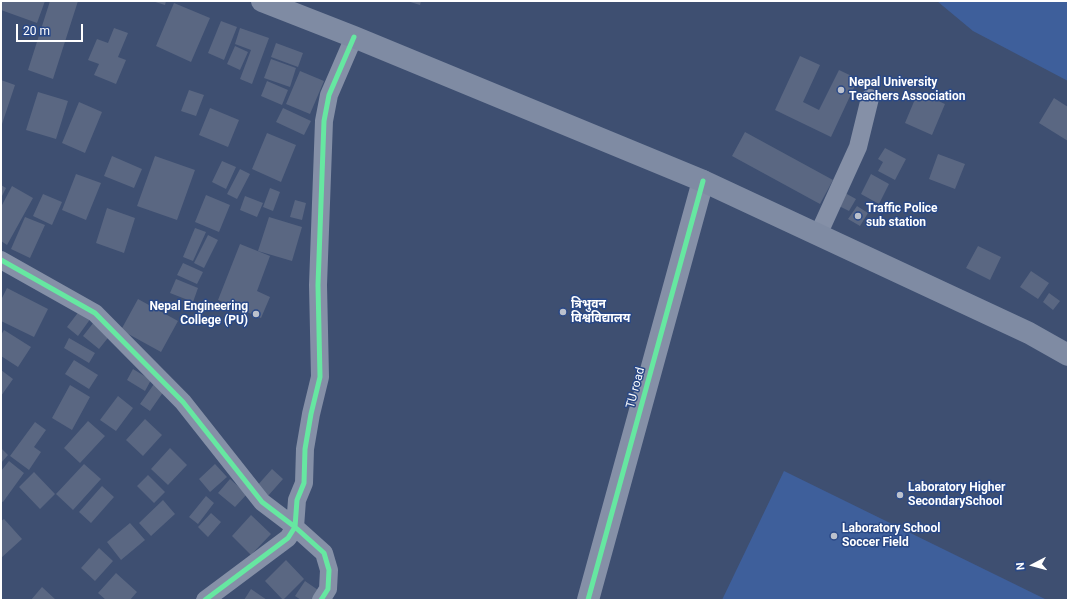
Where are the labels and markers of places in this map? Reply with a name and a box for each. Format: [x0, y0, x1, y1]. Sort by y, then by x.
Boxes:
place label: Nepal University Teachers Association [849, 76, 966, 104]
marker: Nepal University Teachers Association [836, 85, 846, 95]
place label: Traffic Police sub station [866, 202, 938, 230]
marker: Traffic Police sub station [853, 211, 863, 221]
place label: त्रिभुवन विश्वविद्यालय [571, 298, 630, 326]
place label: Nepal Engineering College (PU) [149, 300, 248, 328]
marker: त्रिभुवन विश्वविद्यालय [558, 307, 568, 317]
marker: Nepal Engineering College (PU) [251, 309, 261, 319]
place label: Laboratory Higher SecondarySchool [908, 481, 1005, 509]
marker: Laboratory Higher SecondarySchool [895, 490, 905, 500]
place label: Laboratory School Soccer Field [842, 522, 940, 550]
marker: Laboratory School Soccer Field [829, 531, 839, 541]

